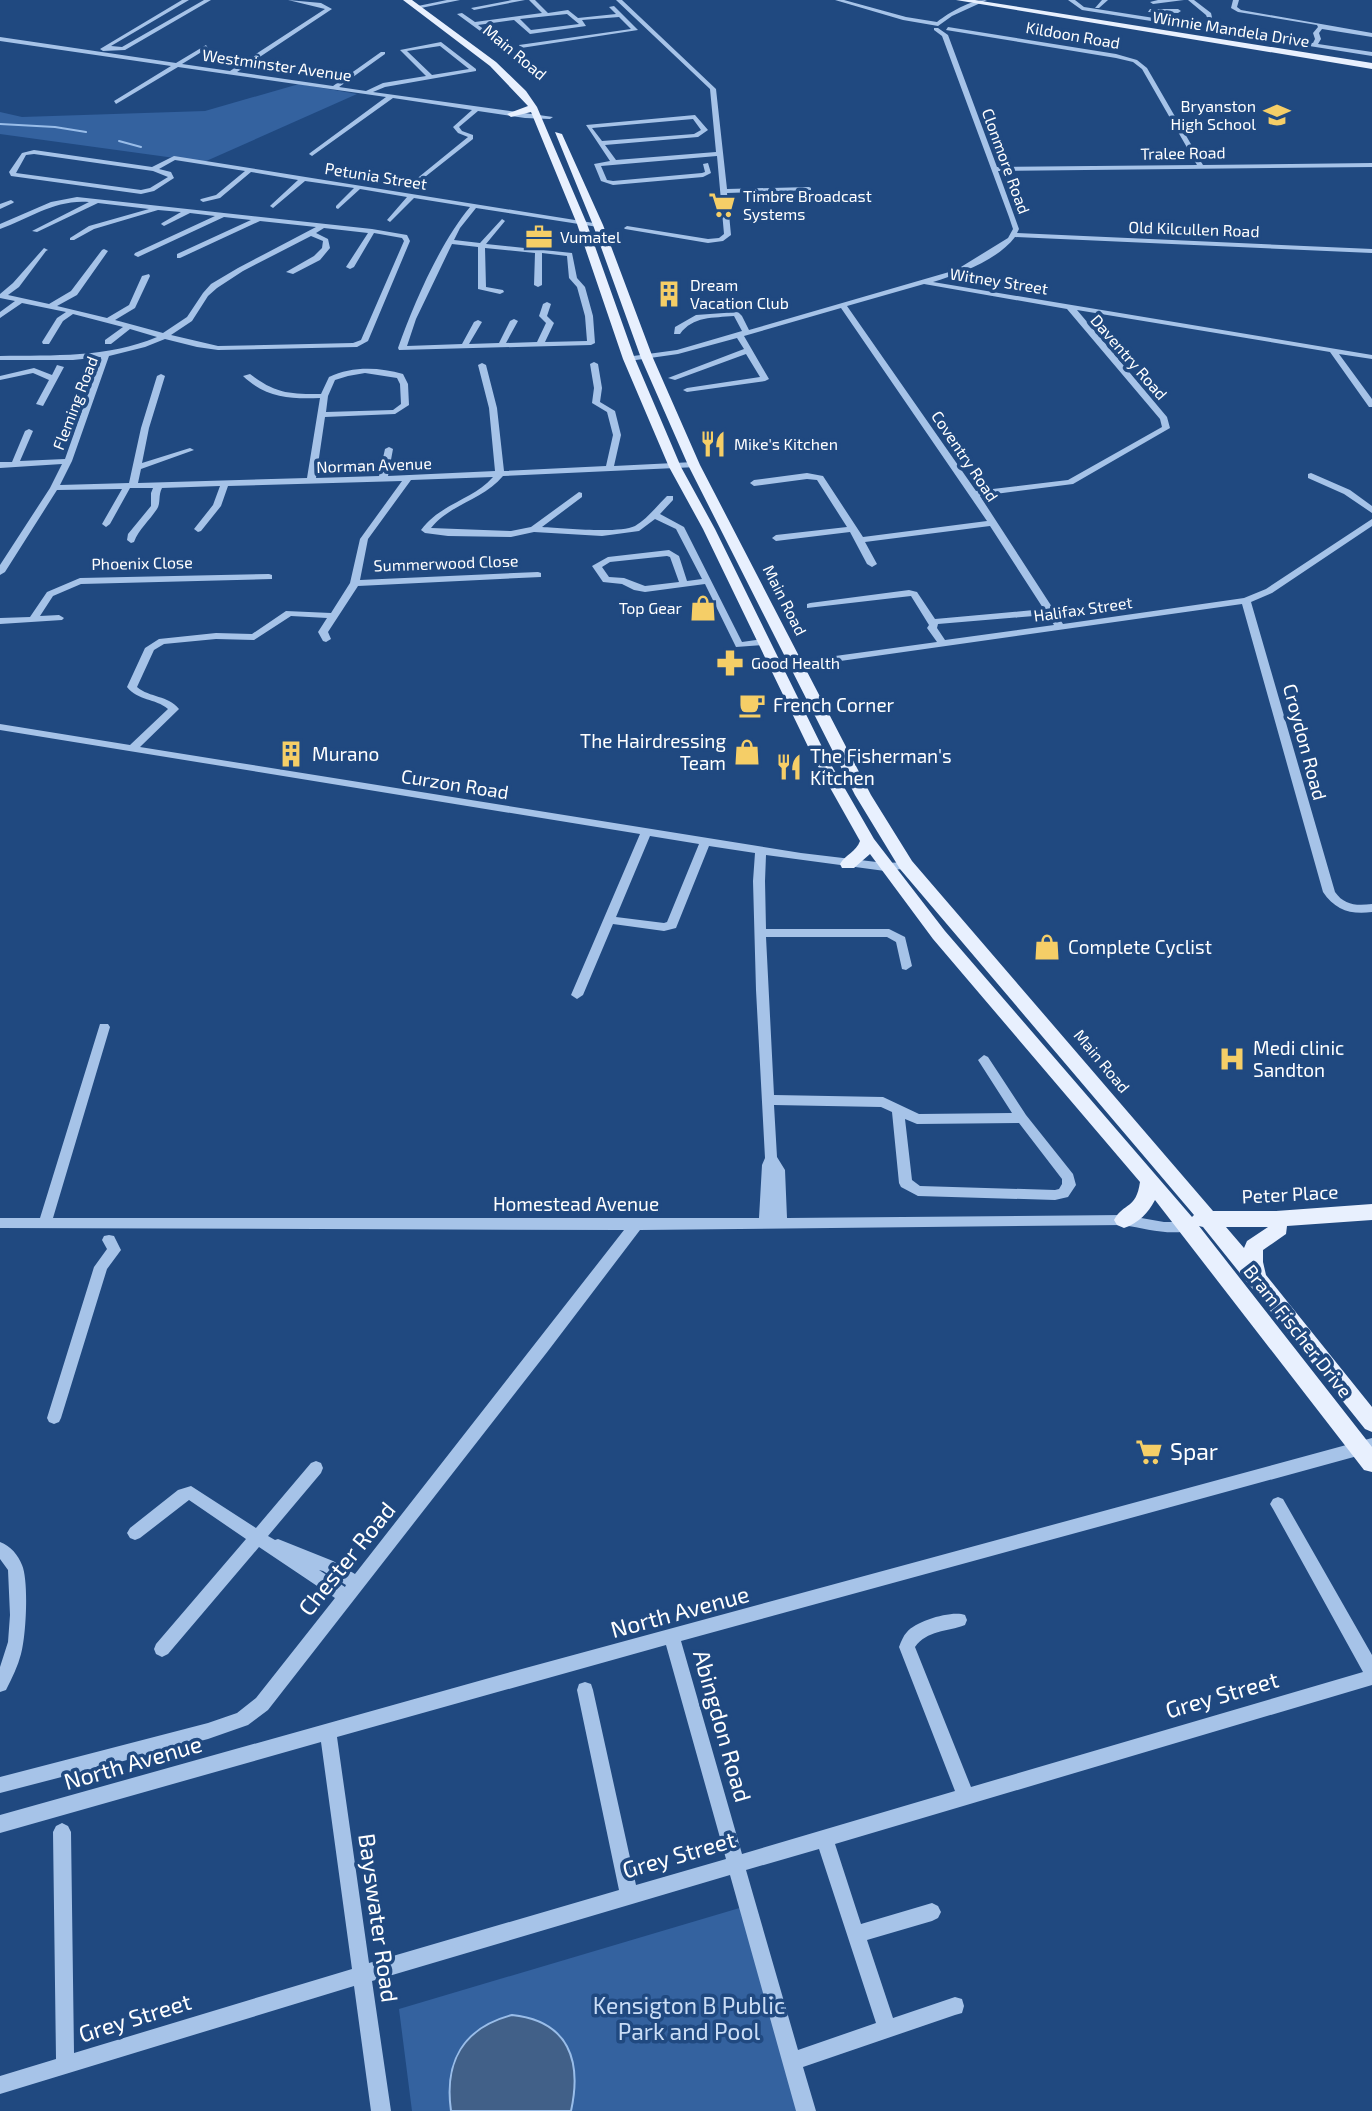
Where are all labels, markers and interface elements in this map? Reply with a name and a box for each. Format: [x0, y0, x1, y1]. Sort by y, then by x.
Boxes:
street label: Winnie Mandela Drive [1151, 7, 1311, 50]
street label: Kildoon Road [1025, 17, 1122, 52]
street label: Main Road [480, 20, 551, 83]
street label: Westminster Avenue [201, 45, 353, 84]
place label: Bryanston High School [1171, 96, 1256, 133]
school or university icon: Bryanston High School [1262, 100, 1292, 130]
street label: Clonmore Road [979, 106, 1034, 216]
street label: Tralee Road [1140, 142, 1226, 163]
street label: Petunia Street [324, 158, 429, 193]
place label: Timbre Broadcast Systems [743, 186, 872, 223]
supermarket icon: Timbre Broadcast Systems [707, 190, 737, 220]
street label: Old Kilcullen Road [1128, 217, 1260, 240]
office icon: Vumatel [524, 222, 554, 252]
place label: Vumatel [560, 227, 621, 246]
street label: Witney Street [949, 263, 1050, 298]
place label: Dream Vacation Club [690, 275, 789, 312]
building icon: Dream Vacation Club [654, 279, 684, 309]
street label: Daventry Road [1087, 310, 1172, 403]
street label: Fleming Road [48, 353, 101, 452]
street label: Coventry Road [928, 407, 1003, 505]
restaurant icon: Mike's Kitchen [698, 429, 728, 459]
place label: Mike's Kitchen [734, 434, 838, 453]
street label: Norman Avenue [316, 453, 432, 476]
street label: Summerwood Close [373, 550, 519, 575]
street label: Phoenix Close [91, 552, 193, 573]
street label: Main Road [760, 561, 811, 638]
street label: Halifax Street [1032, 592, 1134, 625]
shop icon: Top Gear [688, 593, 718, 623]
place label: Top Gear [619, 598, 683, 617]
pharmacy icon: Good Health [715, 648, 745, 678]
place label: Good Health [751, 653, 840, 672]
street label: Croydon Road [1279, 681, 1332, 803]
cafe icon: French Corner [737, 690, 767, 720]
place label: French Corner [773, 693, 895, 716]
place label: The Hairdressing Team [580, 729, 726, 774]
shop icon: The Hairdressing Team [732, 737, 762, 767]
building icon: Murano [276, 739, 306, 769]
place label: Murano [312, 742, 379, 765]
place label: The Fisherman's Kitchen [810, 744, 952, 789]
restaurant icon: The Fisherman's Kitchen [774, 752, 804, 782]
street label: Curzon Road [400, 764, 511, 803]
shop icon: Complete Cyclist [1032, 932, 1062, 962]
place label: Complete Cyclist [1068, 935, 1212, 958]
street label: Main Road [1071, 1025, 1134, 1096]
place label: Medi clinic Sandton [1253, 1036, 1344, 1081]
hospital icon: Medi clinic Sandton [1217, 1044, 1247, 1074]
street label: Peter Place [1241, 1179, 1339, 1208]
street label: Homestead Avenue [493, 1192, 659, 1215]
street label: Bram Fischer Drive [1239, 1260, 1357, 1402]
supermarket icon: Spar [1134, 1437, 1164, 1467]
place label: Spar [1170, 1437, 1218, 1465]
street label: Chester Road [292, 1496, 401, 1621]
street label: North Avenue [607, 1579, 752, 1643]
street label: Abingdon Road [688, 1646, 758, 1805]
street label: Grey Street [1162, 1664, 1282, 1724]
street label: North Avenue [60, 1729, 205, 1795]
street label: Grey Street [619, 1824, 739, 1884]
street label: Bayswater Road [353, 1832, 405, 2004]
street label: Grey Street [75, 1987, 195, 2047]
park label: Kensigton B Public Park and Pool [593, 1991, 785, 2045]

